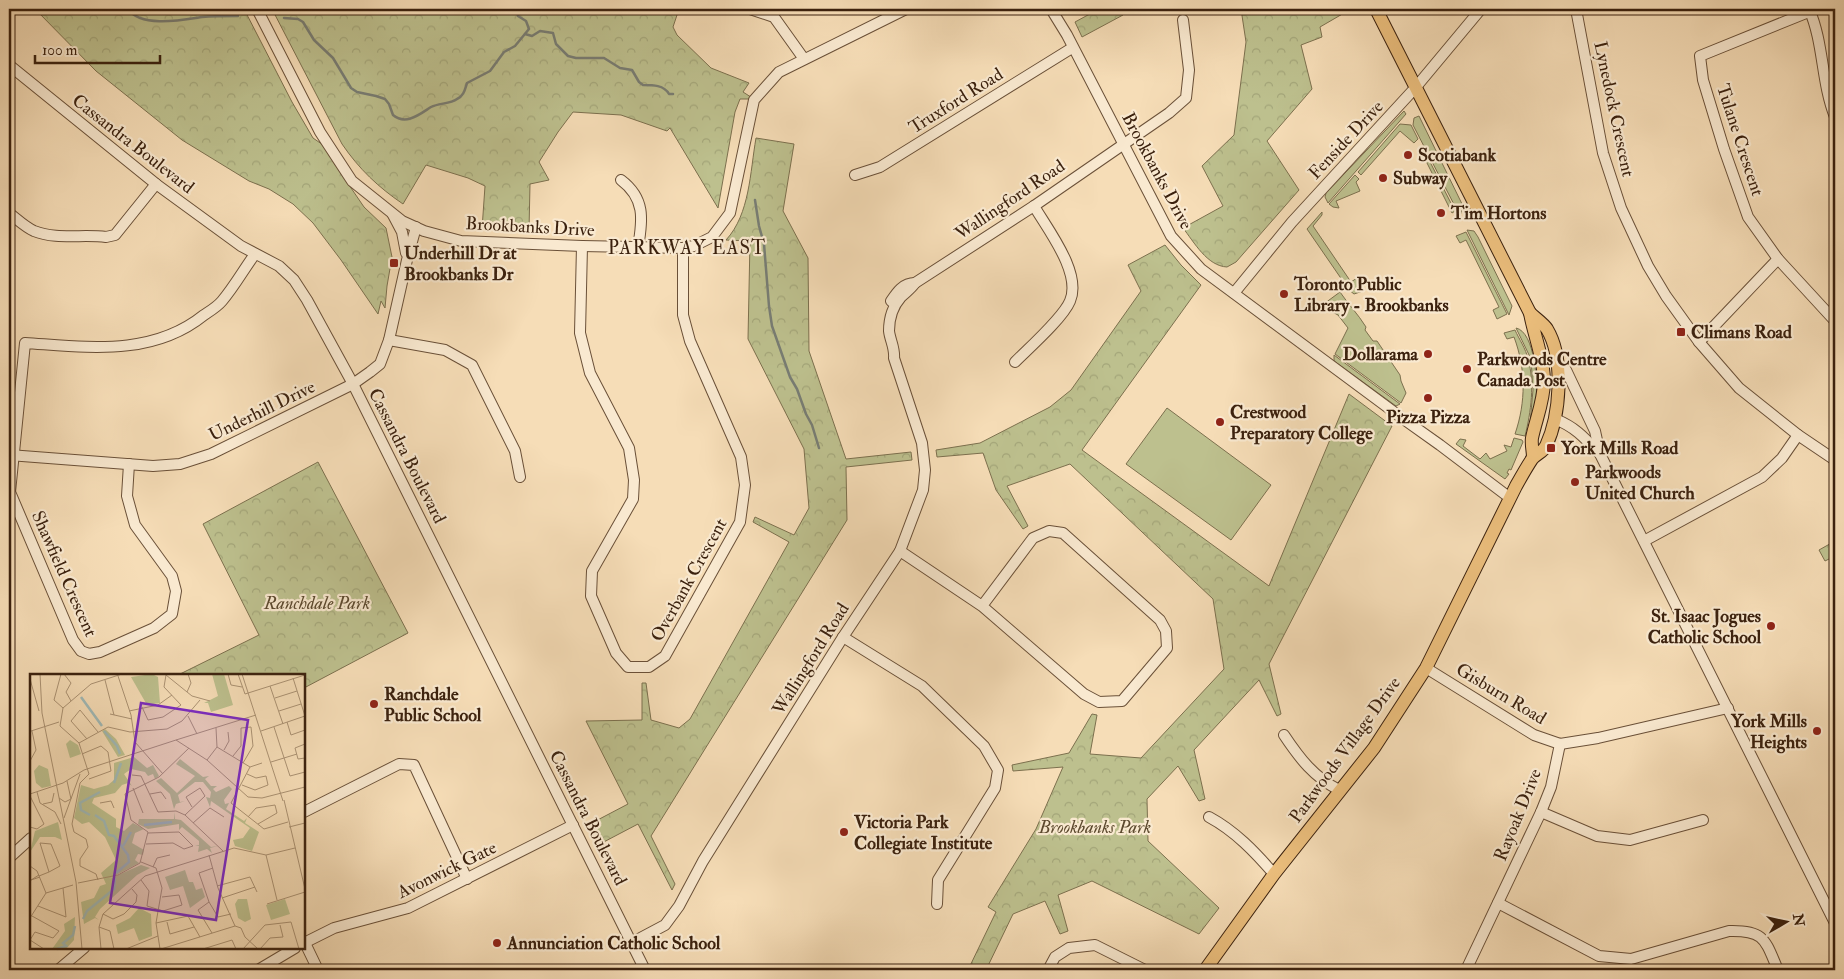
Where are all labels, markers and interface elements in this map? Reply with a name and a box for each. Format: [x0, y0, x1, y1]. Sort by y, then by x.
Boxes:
scale bar [35, 32, 160, 64]
street label: Lynedock Crescent [1588, 39, 1640, 179]
text: 100 m [42, 41, 78, 60]
street label: Truxford Road [905, 63, 1007, 139]
street label: Tulane Crescent [1711, 81, 1769, 199]
street label: Cassandra Boulevard [67, 89, 199, 199]
street label: Fenside Drive [1304, 95, 1389, 184]
street label: Brookbanks Drive [1117, 109, 1198, 234]
place label: Scotiabank [1418, 144, 1496, 167]
marker: Scotiabank [1402, 149, 1414, 161]
street label: Wallingford Road [950, 155, 1069, 246]
place label: Subway [1393, 167, 1448, 190]
marker: Subway [1377, 172, 1389, 184]
place label: Tim Hortons [1450, 202, 1546, 225]
marker: Tim Hortons [1435, 207, 1447, 219]
street label: Brookbanks Drive [465, 212, 596, 242]
district label: PARKWAY EAST [608, 236, 766, 260]
place label: Underhill Dr at Brookbanks Dr [404, 242, 517, 286]
marker: Underhill Dr at Brookbanks Dr [388, 257, 400, 269]
place label: Toronto Public Library - Brookbanks [1293, 273, 1449, 317]
marker: Toronto Public Library - Brookbanks [1278, 288, 1290, 300]
place label: Climans Road [1691, 321, 1792, 344]
marker: Climans Road [1675, 326, 1687, 338]
place label: Dollarama [1343, 343, 1419, 366]
marker: Dollarama [1422, 348, 1434, 360]
place label: Parkwoods Centre Canada Post [1477, 348, 1607, 392]
marker: Parkwoods Centre Canada Post [1461, 363, 1473, 375]
street label: Underhill Drive [205, 375, 319, 447]
street label: Cassandra Boulevard [363, 385, 451, 528]
marker: Pizza Pizza [1422, 392, 1434, 404]
place label: Crestwood Preparatory College [1230, 401, 1373, 445]
place label: Pizza Pizza [1386, 406, 1471, 429]
marker: Crestwood Preparatory College [1214, 416, 1226, 428]
place label: York Mills Road [1560, 437, 1678, 460]
marker: York Mills Road [1545, 442, 1557, 454]
place label: Parkwoods United Church [1585, 461, 1695, 505]
marker: Parkwoods United Church [1569, 476, 1581, 488]
street label: Shawfield Crescent [26, 507, 102, 641]
street label: Overbank Crescent [646, 514, 732, 646]
park label: Ranchdale Park [263, 592, 370, 615]
street label: Wallingford Road [767, 599, 855, 720]
place label: St. Isaac Jogues Catholic School [1648, 605, 1761, 649]
marker: St. Isaac Jogues Catholic School [1765, 620, 1777, 632]
street label: Gisburn Road [1452, 658, 1551, 730]
street label: Parkwoods Village Drive [1284, 672, 1406, 828]
inset map [30, 674, 305, 949]
place label: Ranchdale Public School [384, 683, 482, 727]
marker: Ranchdale Public School [368, 698, 380, 710]
place label: York Mills Heights [1730, 710, 1807, 754]
marker: York Mills Heights [1811, 725, 1823, 737]
street label: Cassandra Boulevard [544, 747, 632, 890]
street label: Rayoak Drive [1489, 765, 1547, 865]
place label: Victoria Park Collegiate Institute [853, 811, 993, 855]
park label: Brookbanks Park [1038, 816, 1151, 839]
marker: Victoria Park Collegiate Institute [838, 826, 850, 838]
street label: Avonwick Gate [393, 836, 501, 904]
north arrow [1762, 896, 1812, 946]
text: N [1789, 912, 1808, 928]
place label: Annunciation Catholic School [506, 932, 721, 955]
marker: Annunciation Catholic School [491, 937, 503, 949]

